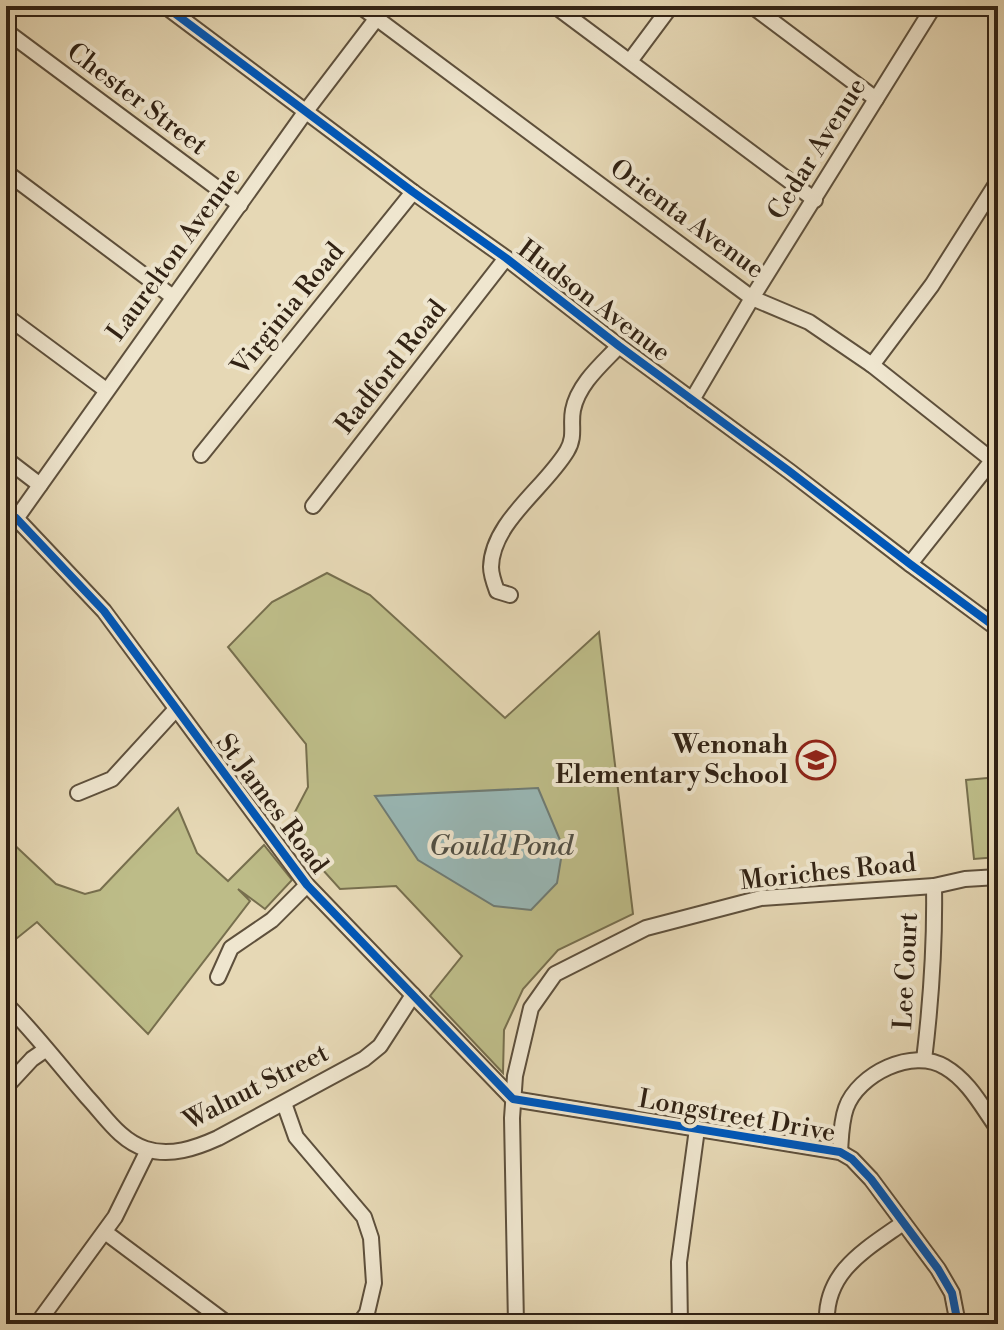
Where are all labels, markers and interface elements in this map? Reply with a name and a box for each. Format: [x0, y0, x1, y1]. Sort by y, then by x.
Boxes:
street label: Chester Street [61, 36, 213, 162]
street label: Cedar Avenue [761, 72, 873, 226]
street label: Orienta Avenue [604, 152, 770, 286]
street label: Laurelton Avenue [100, 161, 248, 347]
street label: Hudson Avenue [511, 233, 677, 369]
street label: Virginia Road [224, 236, 351, 383]
street label: Radford Road [329, 293, 453, 440]
street label: St James Road [209, 728, 335, 880]
place label: Wenonah Elementary School [555, 729, 788, 791]
school or university icon: Wenonah Elementary School [795, 739, 837, 781]
water label: Gould Pond [429, 829, 574, 864]
street label: Moriches Road [739, 847, 918, 897]
street label: Lee Court [887, 912, 925, 1030]
street label: Walnut Street [177, 1037, 334, 1138]
street label: Longstreet Drive [636, 1083, 838, 1149]

